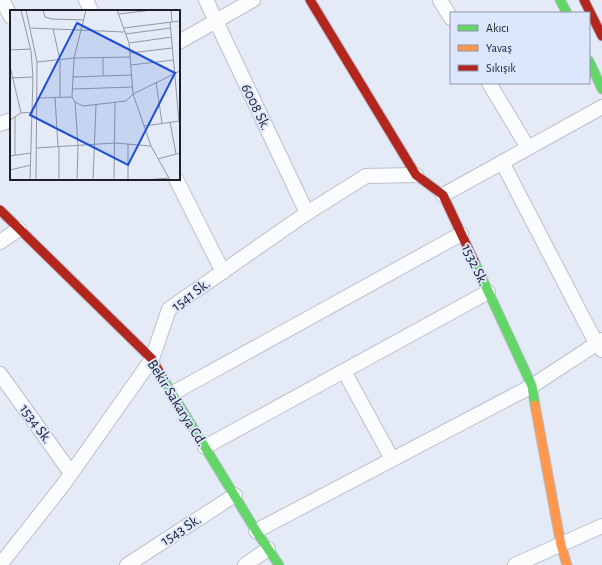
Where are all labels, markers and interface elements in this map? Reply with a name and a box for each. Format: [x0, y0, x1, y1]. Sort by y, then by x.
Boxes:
inset map [10, 10, 180, 180]
legend [450, 12, 590, 84]
text: Akıcı [486, 22, 509, 34]
text: Yavaş [486, 42, 512, 54]
text: Sıkışık [486, 62, 516, 74]
street label: 6008 Sk. [238, 81, 274, 133]
street label: 1532 Sk. [459, 242, 491, 288]
street label: 1541 Sk. [169, 276, 213, 314]
street label: Bekir Sakarya Cd. [144, 357, 210, 449]
street label: 1534 Sk. [17, 402, 55, 446]
street label: 1543 Sk. [158, 512, 204, 548]

